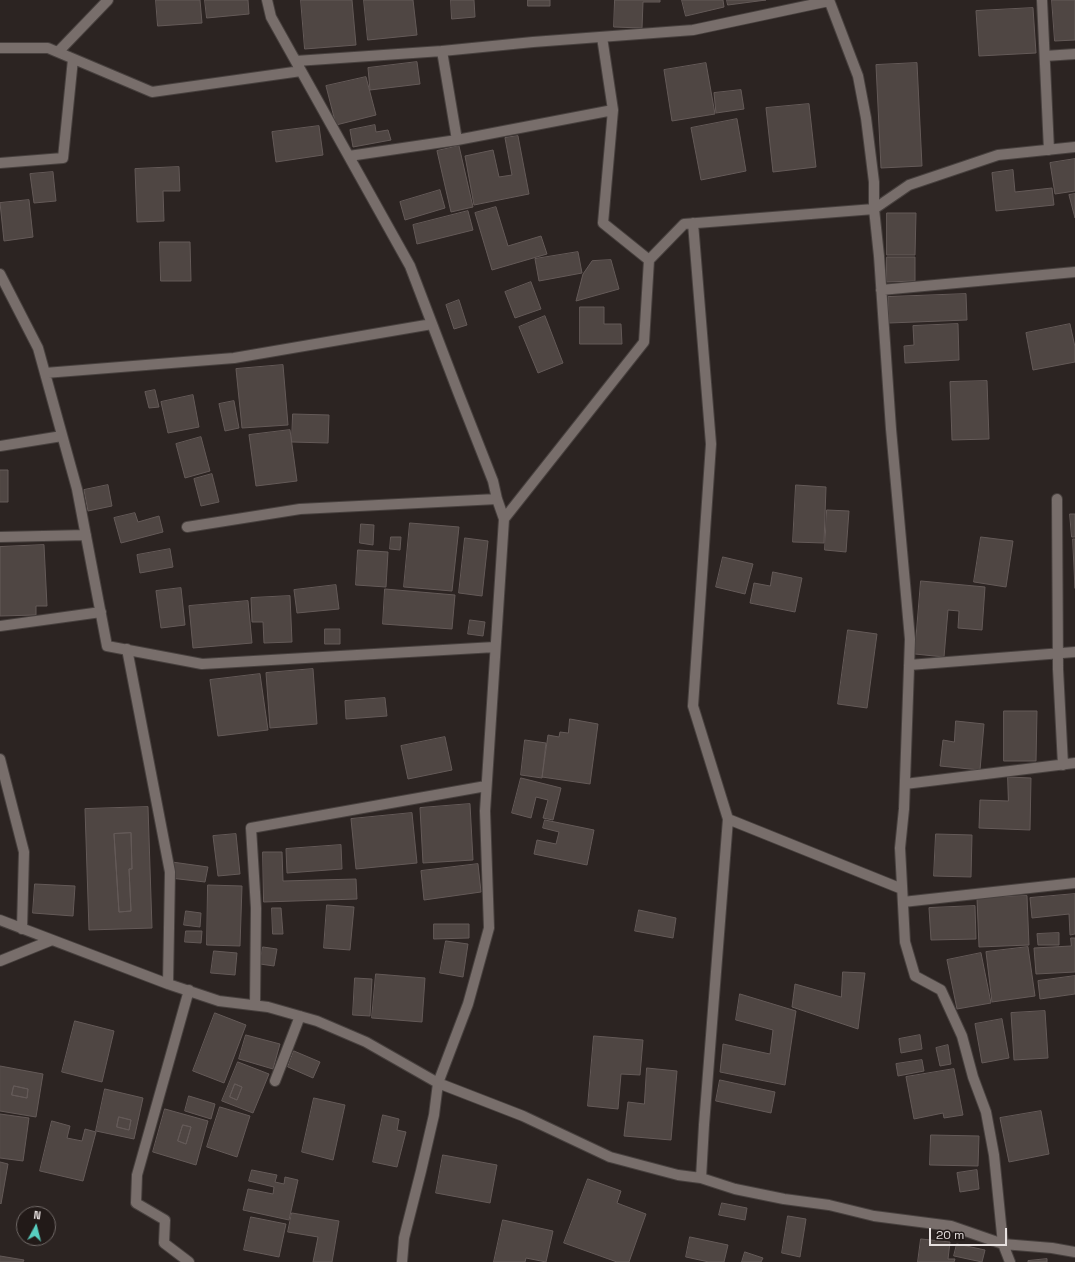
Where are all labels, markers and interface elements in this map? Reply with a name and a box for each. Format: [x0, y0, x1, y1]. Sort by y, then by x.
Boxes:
north arrow [16, 1206, 56, 1246]
text: N [33, 1208, 42, 1222]
scale bar [931, 1220, 1009, 1246]
text: 20 m [936, 1227, 964, 1243]

